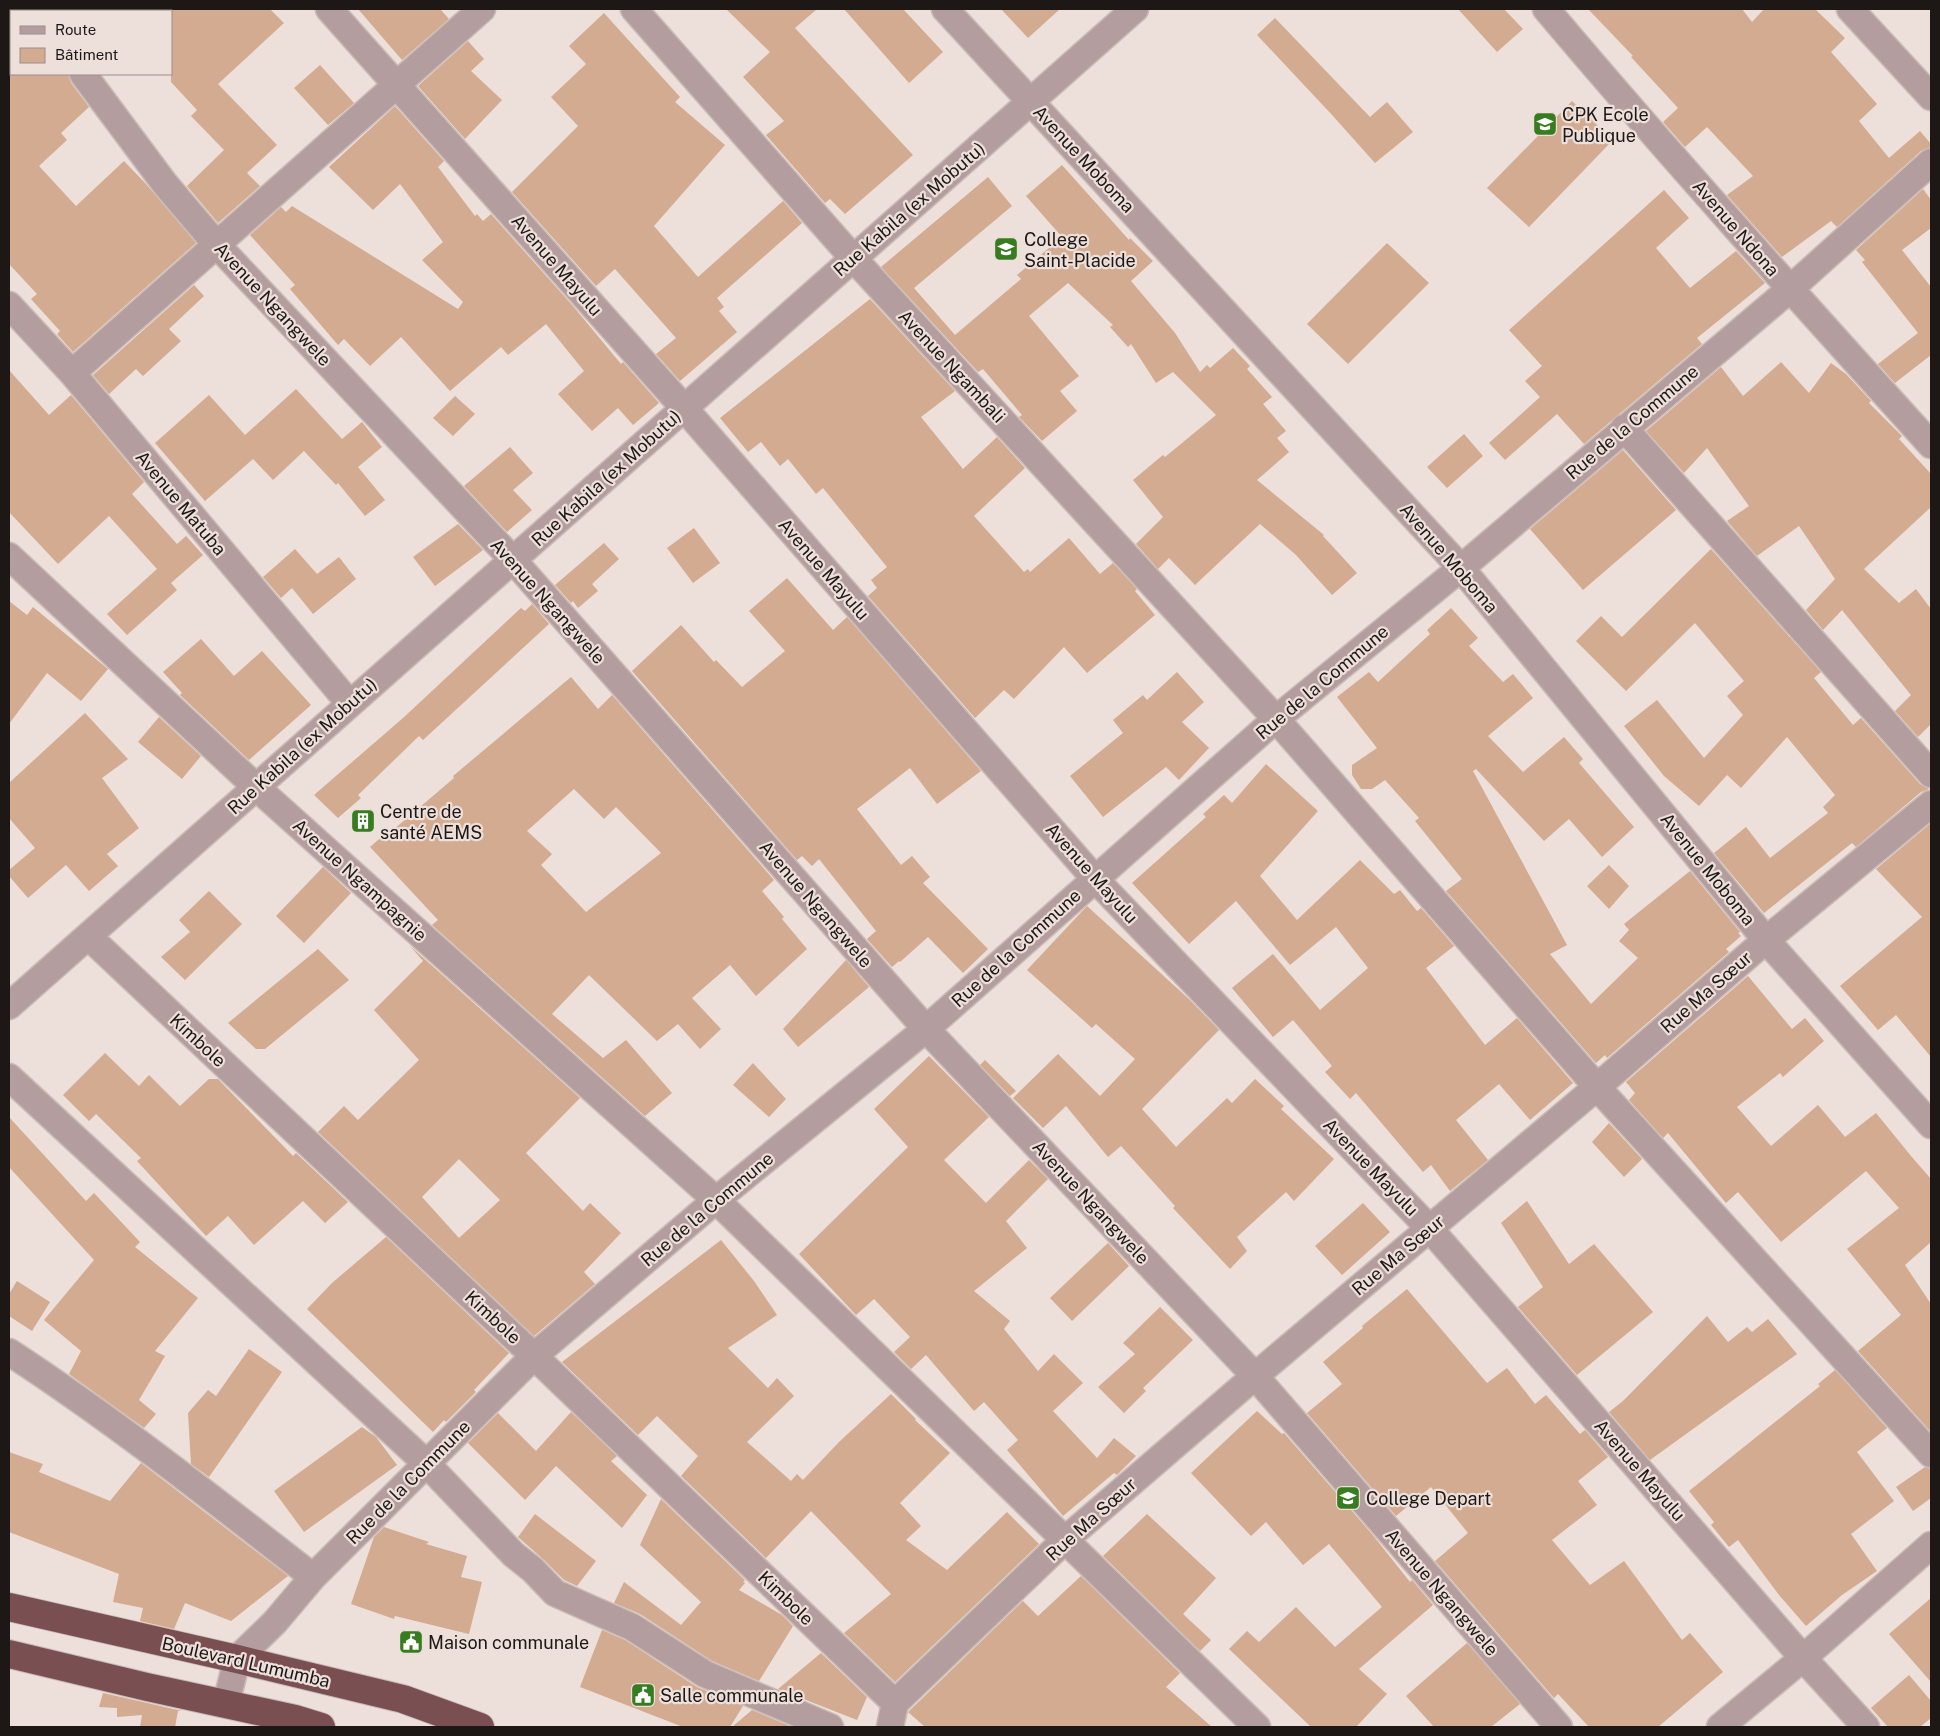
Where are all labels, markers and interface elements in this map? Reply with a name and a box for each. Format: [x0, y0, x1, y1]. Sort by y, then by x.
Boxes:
legend [10, 10, 172, 75]
text: Route [55, 21, 96, 38]
text: Bâtiment [55, 46, 118, 63]
street label: Avenue Moboma [1029, 101, 1139, 217]
place label: CPK Ecole Publique [1562, 104, 1649, 146]
school or university icon: CPK Ecole Publique [1532, 111, 1558, 137]
street label: Rue Kabila (ex Mobutu) [829, 138, 989, 280]
street label: Avenue Ndona [1688, 176, 1784, 280]
street label: Avenue Mayulu [507, 210, 607, 320]
place label: College Saint-Placide [1024, 229, 1136, 271]
school or university icon: College Saint-Placide [993, 236, 1019, 262]
street label: Avenue Ngangwele [210, 238, 336, 370]
street label: Avenue Ngambali [894, 305, 1010, 427]
street label: Rue de la Commune [1562, 360, 1702, 484]
street label: Rue Kabila (ex Mobutu) [527, 405, 685, 551]
street label: Avenue Matuba [131, 447, 231, 559]
street label: Avenue Moboma [1396, 499, 1502, 617]
street label: Avenue Mayulu [774, 514, 874, 624]
street label: Avenue Ngangwele [486, 534, 610, 668]
street label: Rue de la Commune [1252, 620, 1392, 744]
street label: Rue Kabila (ex Mobutu) [223, 673, 381, 819]
place label: Centre de santé AEMS [380, 801, 482, 843]
building icon: Centre de santé AEMS [350, 808, 376, 834]
street label: Avenue Moboma [1656, 809, 1760, 929]
street label: Avenue Ngampagnie [289, 814, 431, 946]
street label: Avenue Mayulu [1042, 819, 1142, 927]
street label: Avenue Ngangwele [755, 836, 877, 972]
street label: Rue de la Commune [947, 885, 1085, 1011]
street label: Rue Ma Sœur [1656, 947, 1756, 1037]
street label: Kimbole [166, 1009, 230, 1071]
street label: Avenue Mayulu [1319, 1114, 1423, 1220]
street label: Avenue Ngangwele [1028, 1136, 1154, 1268]
street label: Rue de la Commune [637, 1147, 777, 1271]
street label: Rue Ma Sœur [1348, 1210, 1448, 1300]
street label: Kimbole [461, 1286, 525, 1348]
street label: Avenue Mayulu [1590, 1415, 1690, 1525]
street label: Rue de la Commune [342, 1416, 474, 1548]
street label: Rue Ma Sœur [1042, 1473, 1140, 1565]
school or university icon: College Depart [1335, 1485, 1361, 1511]
place label: College Depart [1366, 1488, 1491, 1509]
street label: Avenue Ngangwele [1381, 1524, 1503, 1660]
street label: Kimbole [754, 1567, 818, 1629]
public building icon: Maison communale [398, 1629, 424, 1655]
street label: Boulevard Lumumba [160, 1632, 332, 1692]
place label: Maison communale [428, 1632, 589, 1653]
public building icon: Salle communale [630, 1682, 656, 1708]
place label: Salle communale [660, 1685, 803, 1706]

